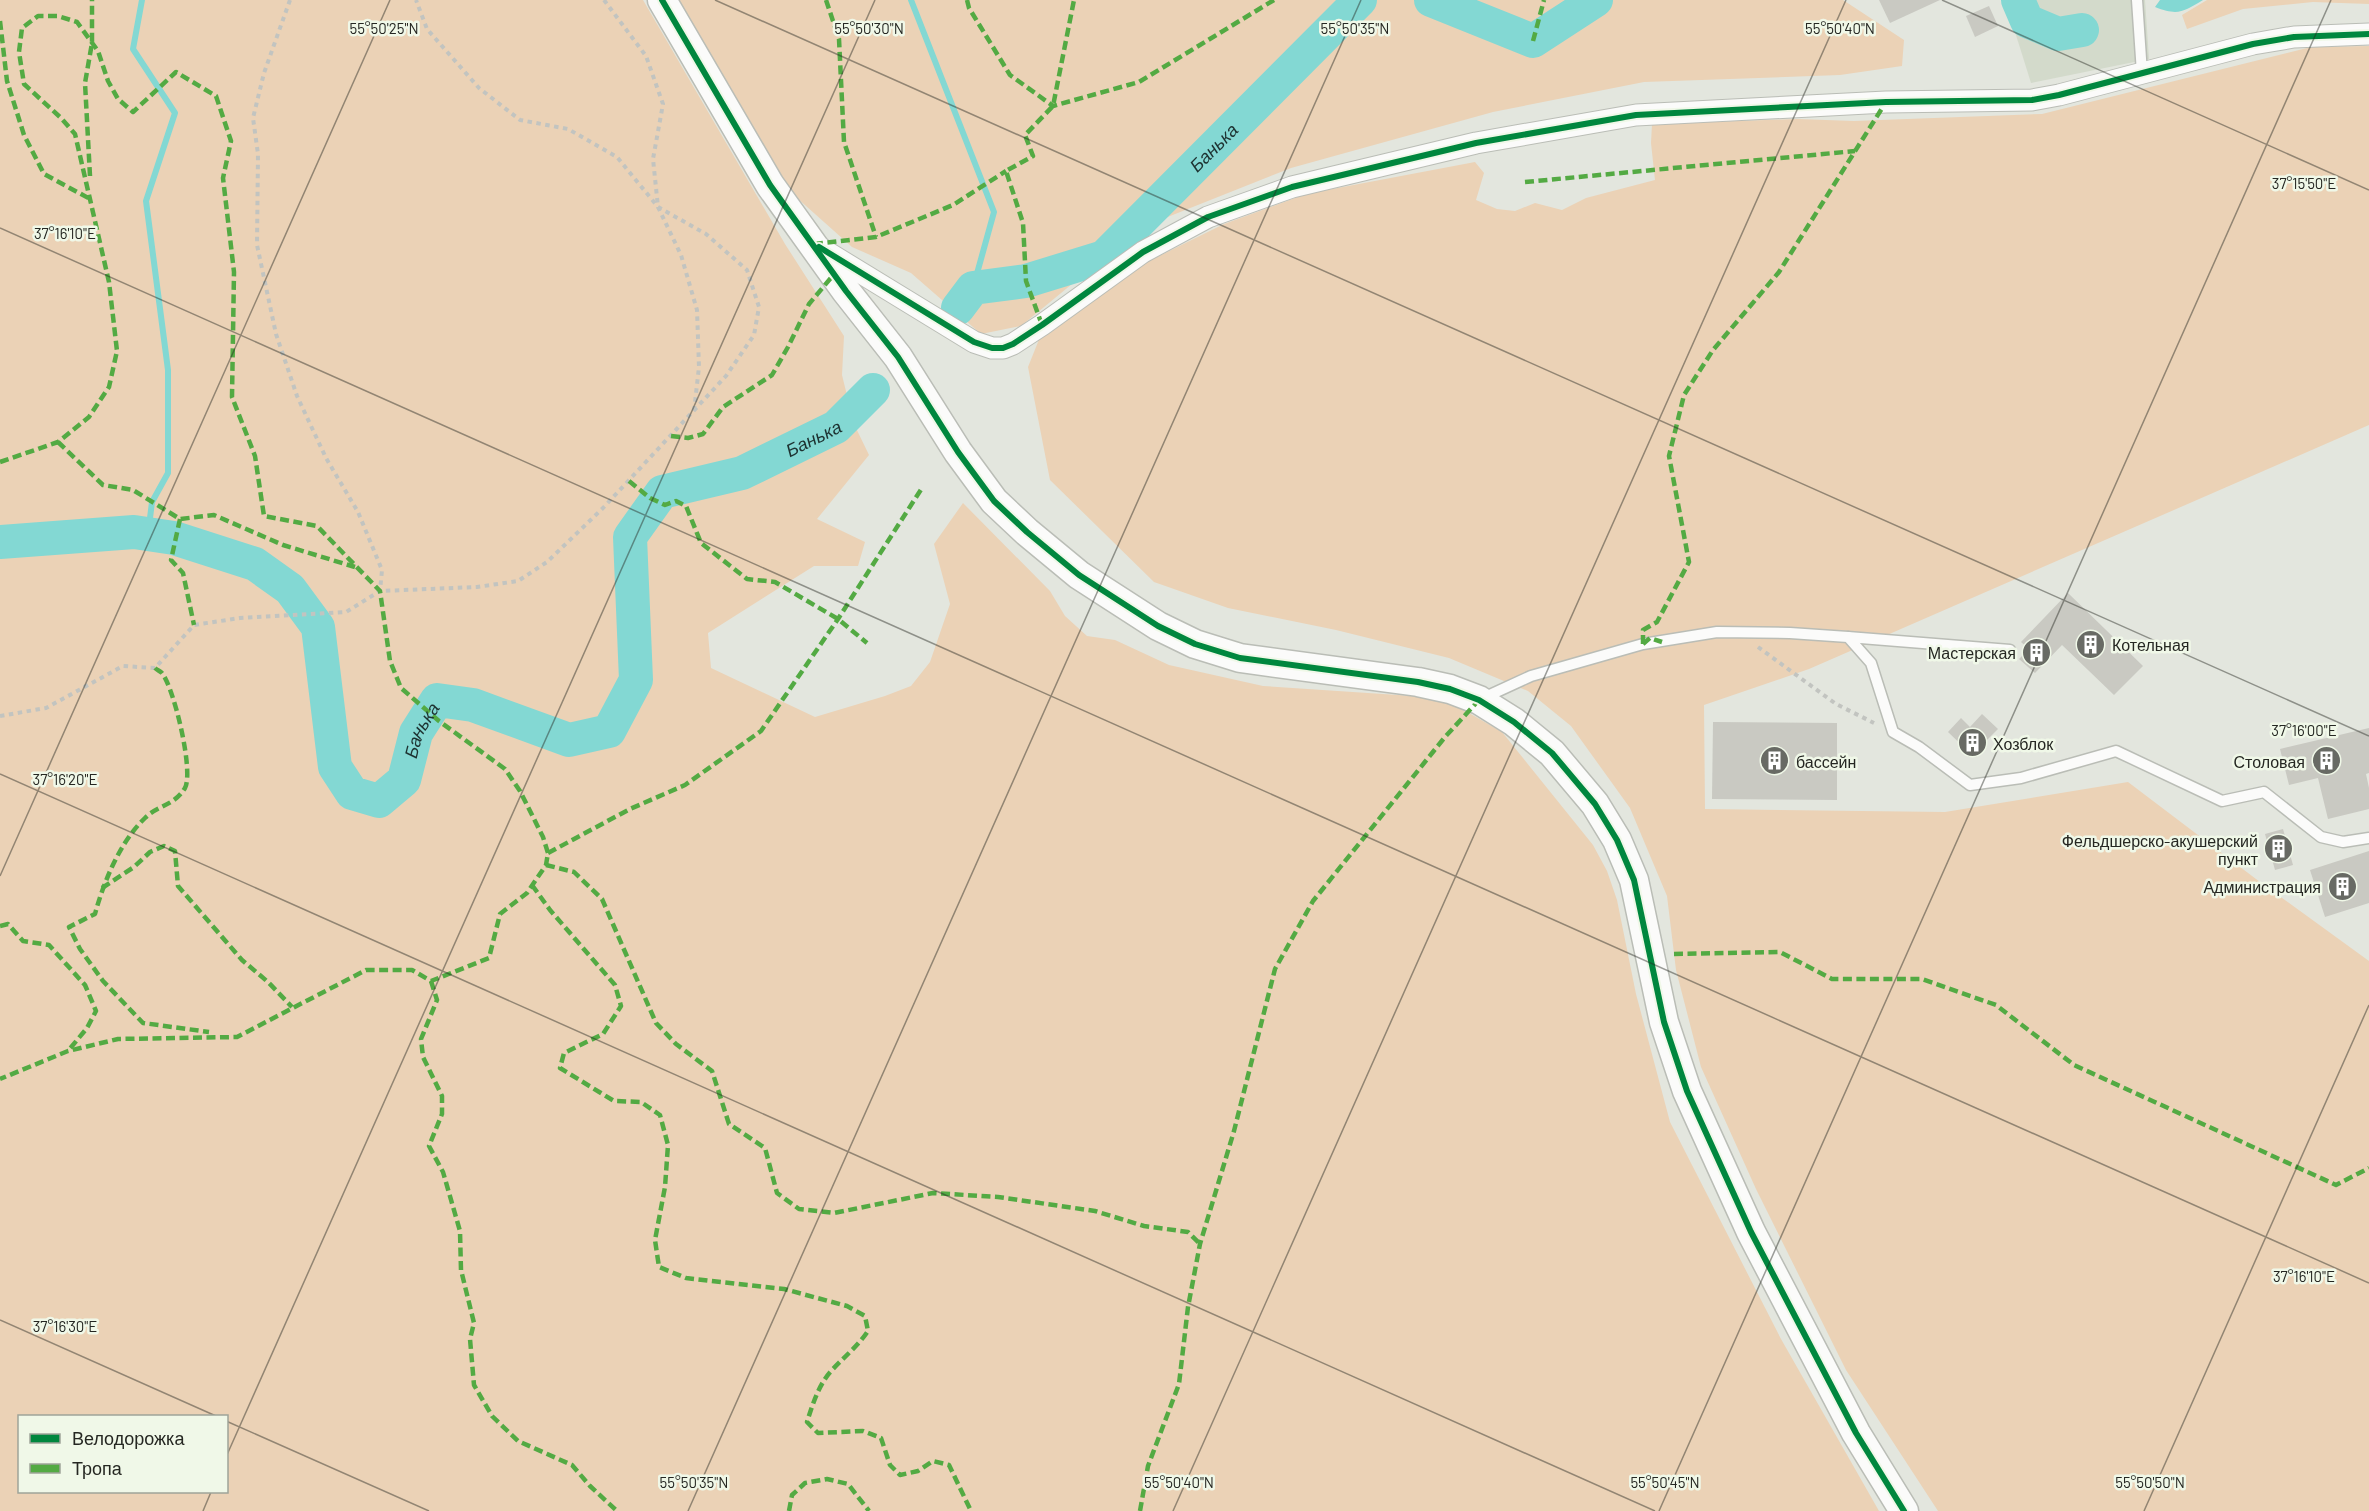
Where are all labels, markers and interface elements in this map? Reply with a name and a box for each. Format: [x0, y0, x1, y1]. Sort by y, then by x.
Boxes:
text: 55°50'25"N [349, 19, 419, 37]
text: 55°50'30"N [834, 19, 904, 37]
text: 55°50'35"N [1321, 19, 1389, 37]
text: 55°50'40"N [1805, 19, 1875, 37]
water label: Банька [1185, 118, 1242, 176]
text: 37°15'50"E [2272, 174, 2336, 192]
text: 37°16'10"E [34, 224, 96, 242]
water label: Банька [782, 415, 845, 461]
building icon: Котельная [2075, 628, 2107, 660]
place label: Котельная [2112, 635, 2189, 654]
building icon: Мастерская [2021, 636, 2053, 668]
place label: Мастерская [1928, 643, 2016, 662]
water label: Банька [399, 698, 444, 760]
text: 37°16'00"E [2271, 721, 2337, 739]
building icon: Хозблок [1956, 727, 1988, 759]
place label: Хозблок [1993, 734, 2054, 753]
building icon: бассейн [1759, 745, 1791, 777]
building icon: Столовая [2310, 745, 2342, 777]
place label: бассейн [1796, 752, 1856, 771]
place label: Столовая [2233, 752, 2305, 771]
text: 37°16'20"E [32, 770, 98, 788]
place label: Фельдшерско-акушерский пункт [2062, 831, 2259, 868]
building icon: Фельдшерско-акушерский пункт [2263, 833, 2295, 865]
building icon: Администрация [2326, 870, 2358, 902]
place label: Администрация [2203, 877, 2321, 896]
text: 37°16'10"E [2273, 1267, 2335, 1285]
text: 37°16'30"E [33, 1317, 97, 1335]
legend [18, 1415, 228, 1493]
text: Велодорожка [72, 1427, 185, 1449]
text: Тропа [72, 1457, 123, 1479]
text: 55°50'35"N [660, 1473, 728, 1491]
text: 55°50'40"N [1144, 1473, 1214, 1491]
text: 55°50'45"N [1630, 1473, 1700, 1491]
text: 55°50'50"N [2115, 1473, 2185, 1491]

